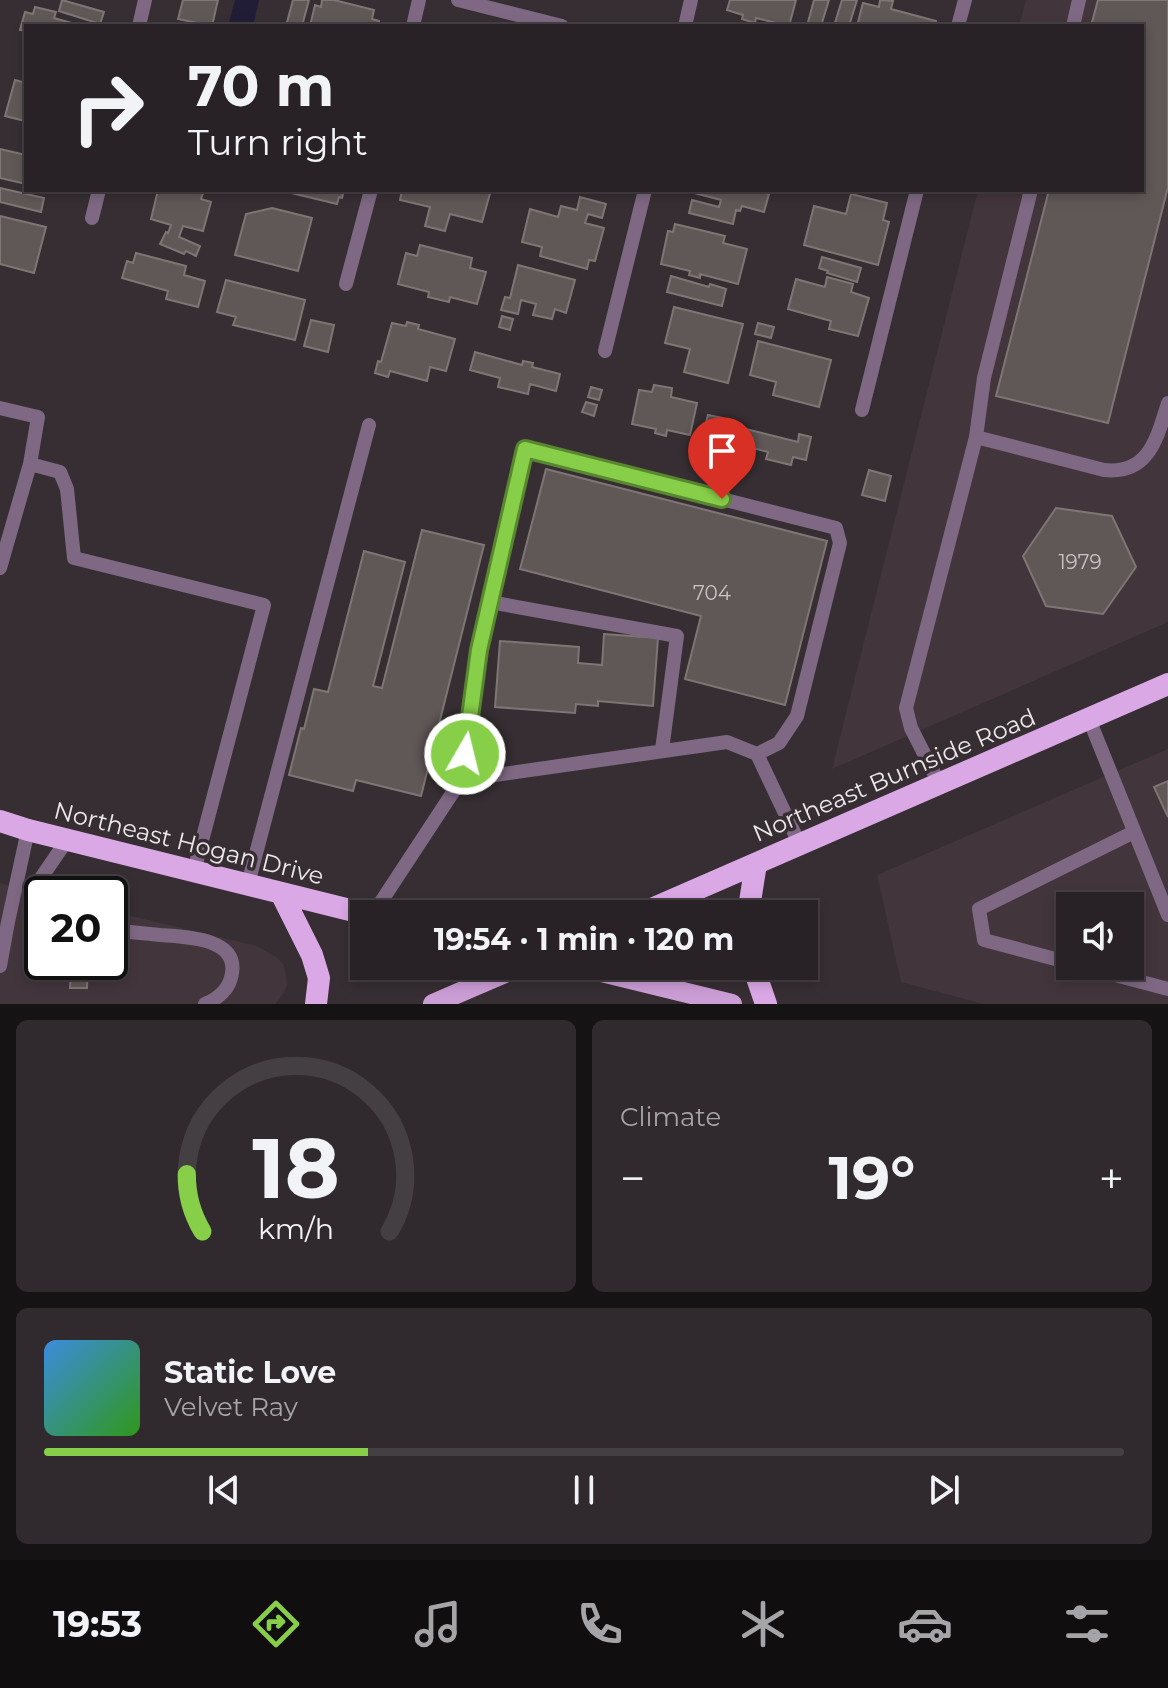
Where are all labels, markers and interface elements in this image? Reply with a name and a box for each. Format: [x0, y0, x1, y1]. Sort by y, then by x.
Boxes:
text: 70 m [188, 52, 334, 120]
icon: right [56, 56, 160, 160]
text: Turn right [188, 120, 368, 164]
pin [688, 417, 756, 499]
icon: arrive [700, 429, 744, 473]
house number: 1979 [1058, 550, 1102, 574]
house number: 704 [693, 581, 731, 605]
street label: Northeast Burnside Road [748, 702, 1040, 848]
position arrow [423, 712, 507, 796]
street label: Northeast Hogan Drive [51, 795, 327, 891]
speed limit sign: 20 [24, 876, 128, 980]
map controls [1056, 892, 1144, 980]
button: sound [1056, 892, 1144, 980]
text: 19:54 · 1 min · 120 m [434, 921, 734, 958]
text: Climate [620, 1101, 721, 1133]
text: 18 [252, 1117, 340, 1219]
text: 19° [829, 1141, 915, 1214]
text: − [620, 1151, 645, 1205]
text: + [1099, 1151, 1124, 1205]
text: km/h [258, 1211, 334, 1246]
text: Static Love [164, 1354, 336, 1391]
text: Velvet Ray [164, 1391, 298, 1423]
icon: previous [202, 1468, 246, 1512]
icon: pause [562, 1468, 606, 1512]
icon: next [922, 1468, 966, 1512]
icon: directions [248, 1596, 304, 1652]
icon: music [410, 1596, 466, 1652]
icon: phone [572, 1596, 628, 1652]
icon: climate [735, 1596, 791, 1652]
icon: car [897, 1596, 953, 1652]
icon: filters [1059, 1596, 1115, 1652]
text: 19:53 [53, 1602, 142, 1646]

